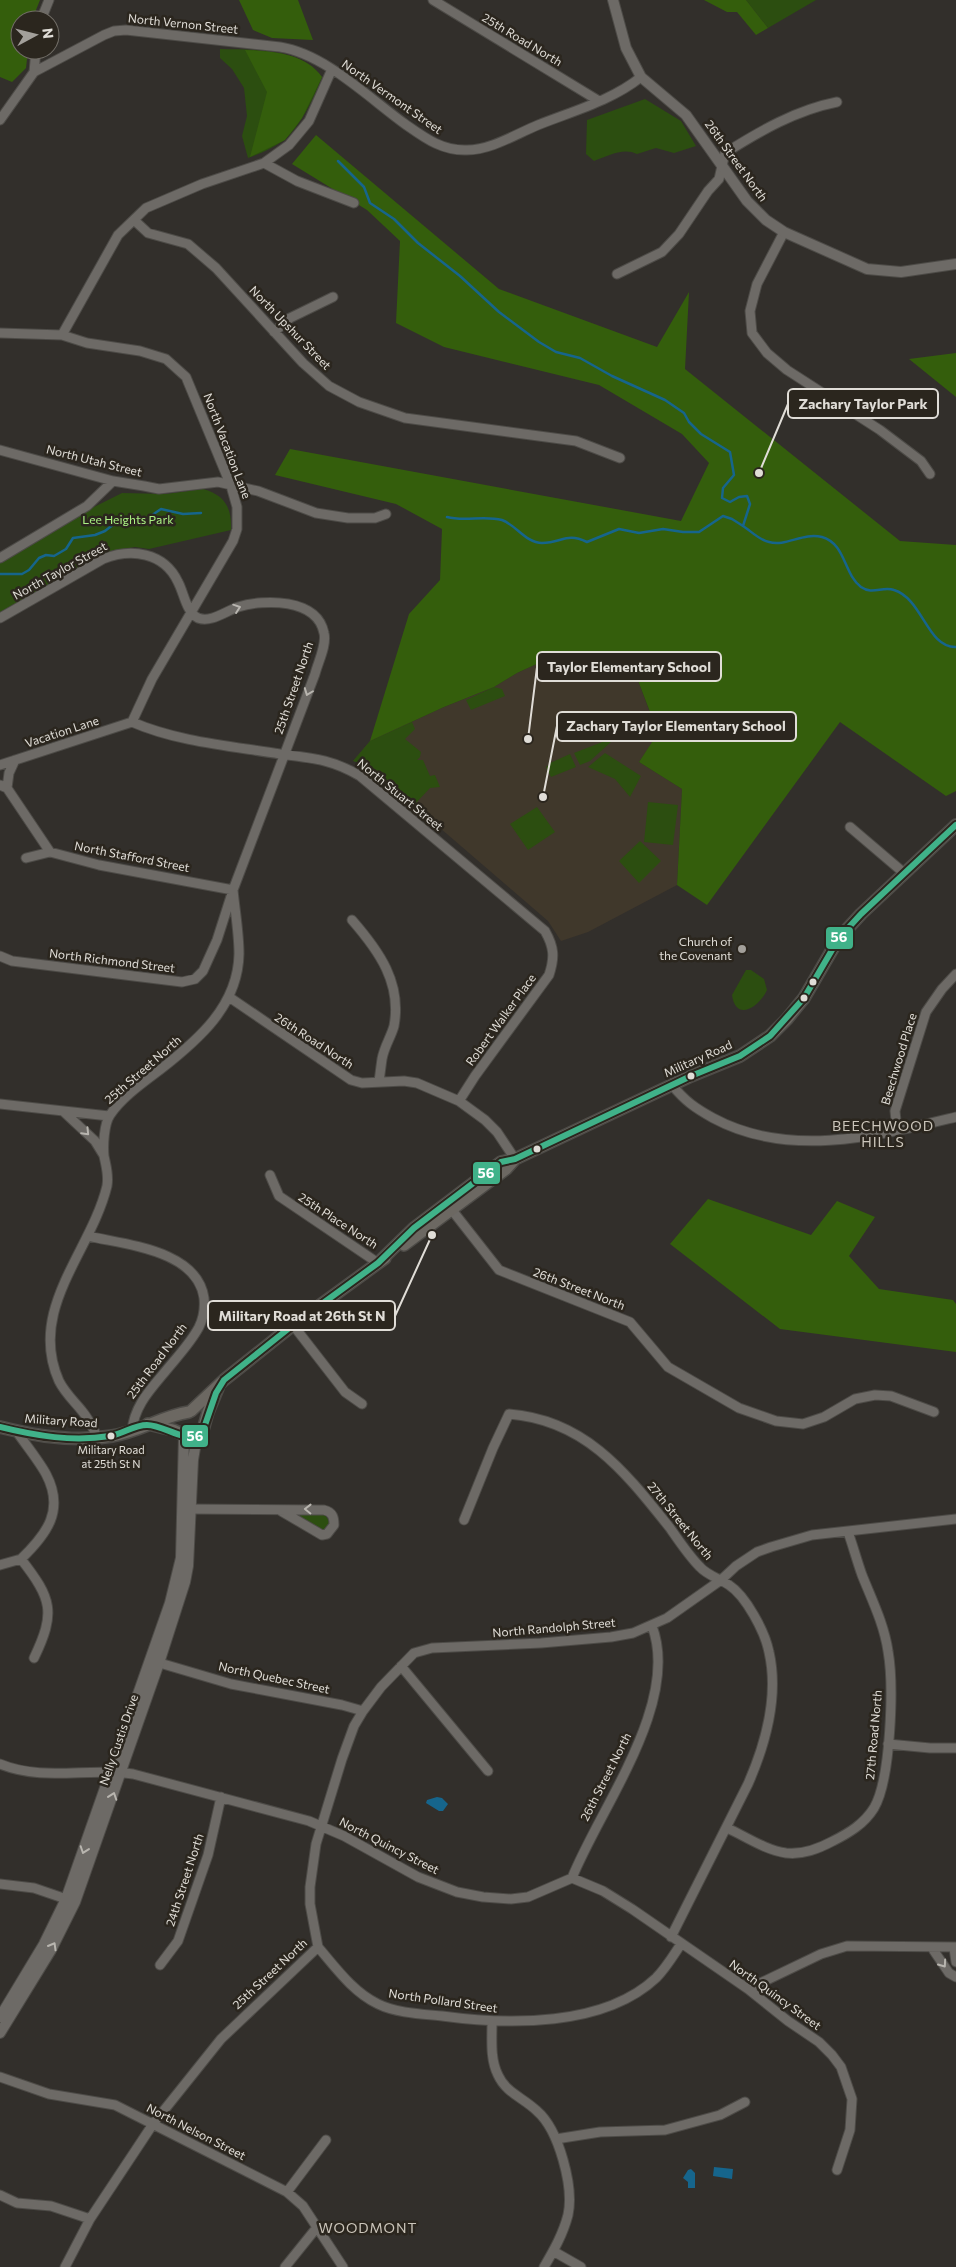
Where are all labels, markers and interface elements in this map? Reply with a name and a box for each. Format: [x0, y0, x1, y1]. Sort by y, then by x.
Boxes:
north arrow [10, 10, 60, 60]
street label: North Vernon Street [127, 10, 239, 36]
street label: 25th Road North [480, 10, 565, 69]
text: N [39, 27, 57, 40]
street label: North Vermont Street [340, 56, 446, 136]
street label: 26th Street North [703, 117, 771, 204]
street label: North Upshur Street [247, 283, 334, 372]
callout: Zachary Taylor Park [788, 389, 938, 418]
street label: North Vacation Lane [201, 391, 255, 500]
text: Zachary Taylor Park [798, 395, 928, 412]
street label: North Utah Street [45, 441, 144, 479]
park label: Lee Heights Park [82, 512, 174, 526]
street label: North Taylor Street [10, 538, 109, 602]
one-way arrow [232, 604, 241, 614]
street label: 25th Street North [271, 640, 315, 736]
callout: Taylor Elementary School [537, 652, 721, 681]
text: Taylor Elementary School [547, 658, 711, 675]
one-way arrow [304, 687, 314, 696]
callout: Zachary Taylor Elementary School [557, 712, 796, 741]
street label: Vacation Lane [23, 713, 100, 750]
text: Zachary Taylor Elementary School [566, 717, 786, 734]
street label: North Stuart Street [355, 755, 446, 833]
street label: North Stafford Street [73, 838, 191, 874]
line badge: 56 [825, 926, 854, 950]
text: 56 [831, 928, 848, 945]
place label: Church of the Covenant [659, 934, 732, 962]
marker: Church of the Covenant [736, 943, 748, 955]
street label: North Richmond Street [48, 945, 176, 975]
street label: Robert Walker Place [462, 971, 538, 1068]
unlabelled marker [808, 977, 818, 987]
unlabelled marker [799, 993, 809, 1003]
street label: 26th Road North [273, 1009, 357, 1071]
street label: Beechwood Place [877, 1011, 919, 1106]
street label: 25th Street North [101, 1032, 183, 1106]
street label: Military Road [661, 1037, 734, 1079]
unlabelled marker [686, 1071, 696, 1081]
district label: BEECHWOOD HILLS [832, 1117, 934, 1150]
one-way arrow [80, 1126, 89, 1135]
unlabelled marker [532, 1144, 542, 1154]
line badge: 56 [472, 1161, 501, 1185]
text: 56 [478, 1164, 495, 1181]
street label: 25th Place North [296, 1189, 381, 1251]
street label: 26th Street North [532, 1264, 627, 1312]
callout: Military Road at 26th St N [208, 1301, 395, 1330]
text: Military Road at 26th St N [219, 1307, 385, 1324]
street label: 25th Road North [123, 1320, 189, 1401]
street label: Military Road [24, 1410, 98, 1430]
line badge: 56 [181, 1424, 209, 1448]
text: 56 [187, 1427, 204, 1444]
marker: Military Road at 25th St N [106, 1431, 116, 1441]
place label: Military Road at 25th St N [77, 1443, 145, 1470]
street label: 27th Street North [645, 1479, 716, 1562]
one-way arrow [304, 1504, 312, 1514]
street label: North Randolph Street [492, 1615, 616, 1639]
street label: North Quebec Street [217, 1658, 331, 1696]
street label: 27th Road North [862, 1689, 884, 1780]
street label: Nelly Custis Drive [96, 1692, 140, 1787]
street label: 26th Street North [577, 1730, 633, 1823]
one-way arrow [107, 1792, 117, 1801]
street label: North Quincy Street [337, 1814, 442, 1876]
street label: 24th Street North [162, 1832, 206, 1928]
one-way arrow [80, 1846, 90, 1854]
street label: 25th Street North [229, 1935, 309, 2011]
one-way arrow [47, 1943, 57, 1952]
street label: North Quincy Street [727, 1956, 824, 2032]
one-way arrow [937, 1958, 946, 1968]
street label: North Pollard Street [388, 1985, 499, 2015]
street label: North Nelson Street [145, 2100, 248, 2162]
district label: WOODMONT [318, 2219, 418, 2236]

